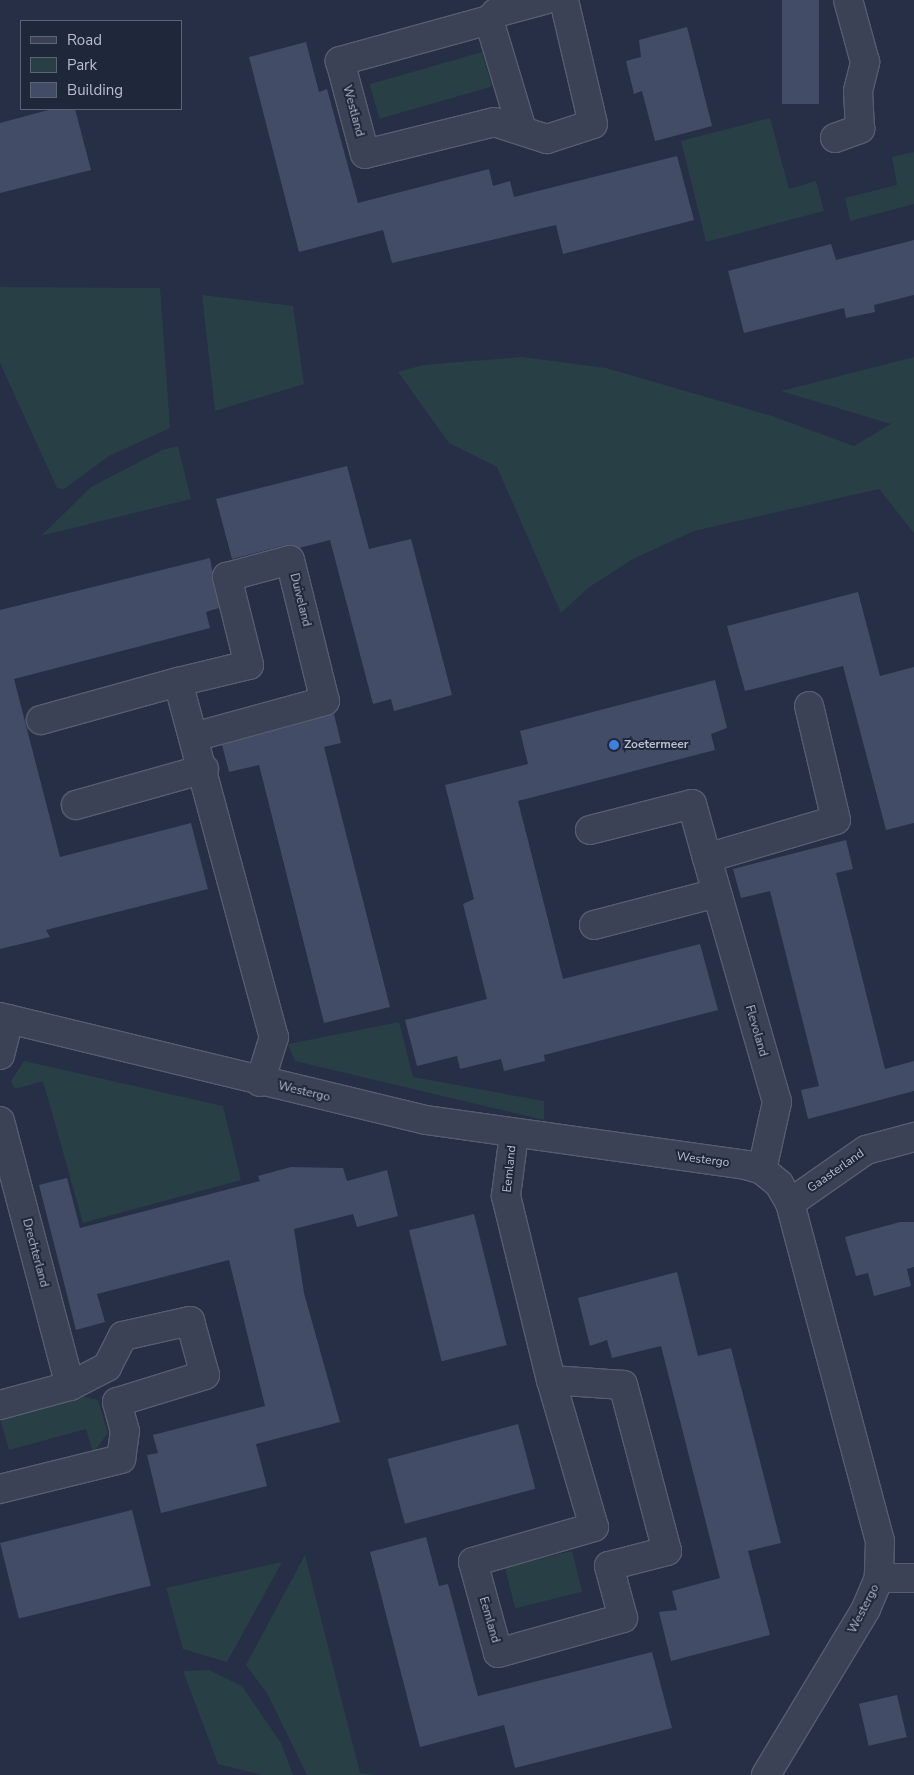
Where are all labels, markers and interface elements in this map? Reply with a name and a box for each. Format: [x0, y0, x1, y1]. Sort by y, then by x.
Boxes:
legend [20, 20, 182, 110]
text: Road [67, 30, 102, 50]
text: Park [67, 55, 97, 75]
text: Building [67, 80, 123, 100]
street label: Westland [339, 84, 367, 138]
street label: Duiveland [286, 572, 314, 628]
place label: Zoetermeer [624, 738, 688, 752]
marker: Zoetermeer [608, 739, 620, 751]
street label: Flevoland [742, 1004, 770, 1058]
street label: Westergo [277, 1079, 331, 1105]
street label: Eemland [500, 1145, 520, 1193]
street label: Gaasterland [805, 1146, 867, 1196]
street label: Westergo [676, 1150, 730, 1170]
street label: Drechterland [19, 1217, 51, 1289]
street label: Westergo [846, 1582, 882, 1636]
street label: Eemland [476, 1595, 502, 1645]

